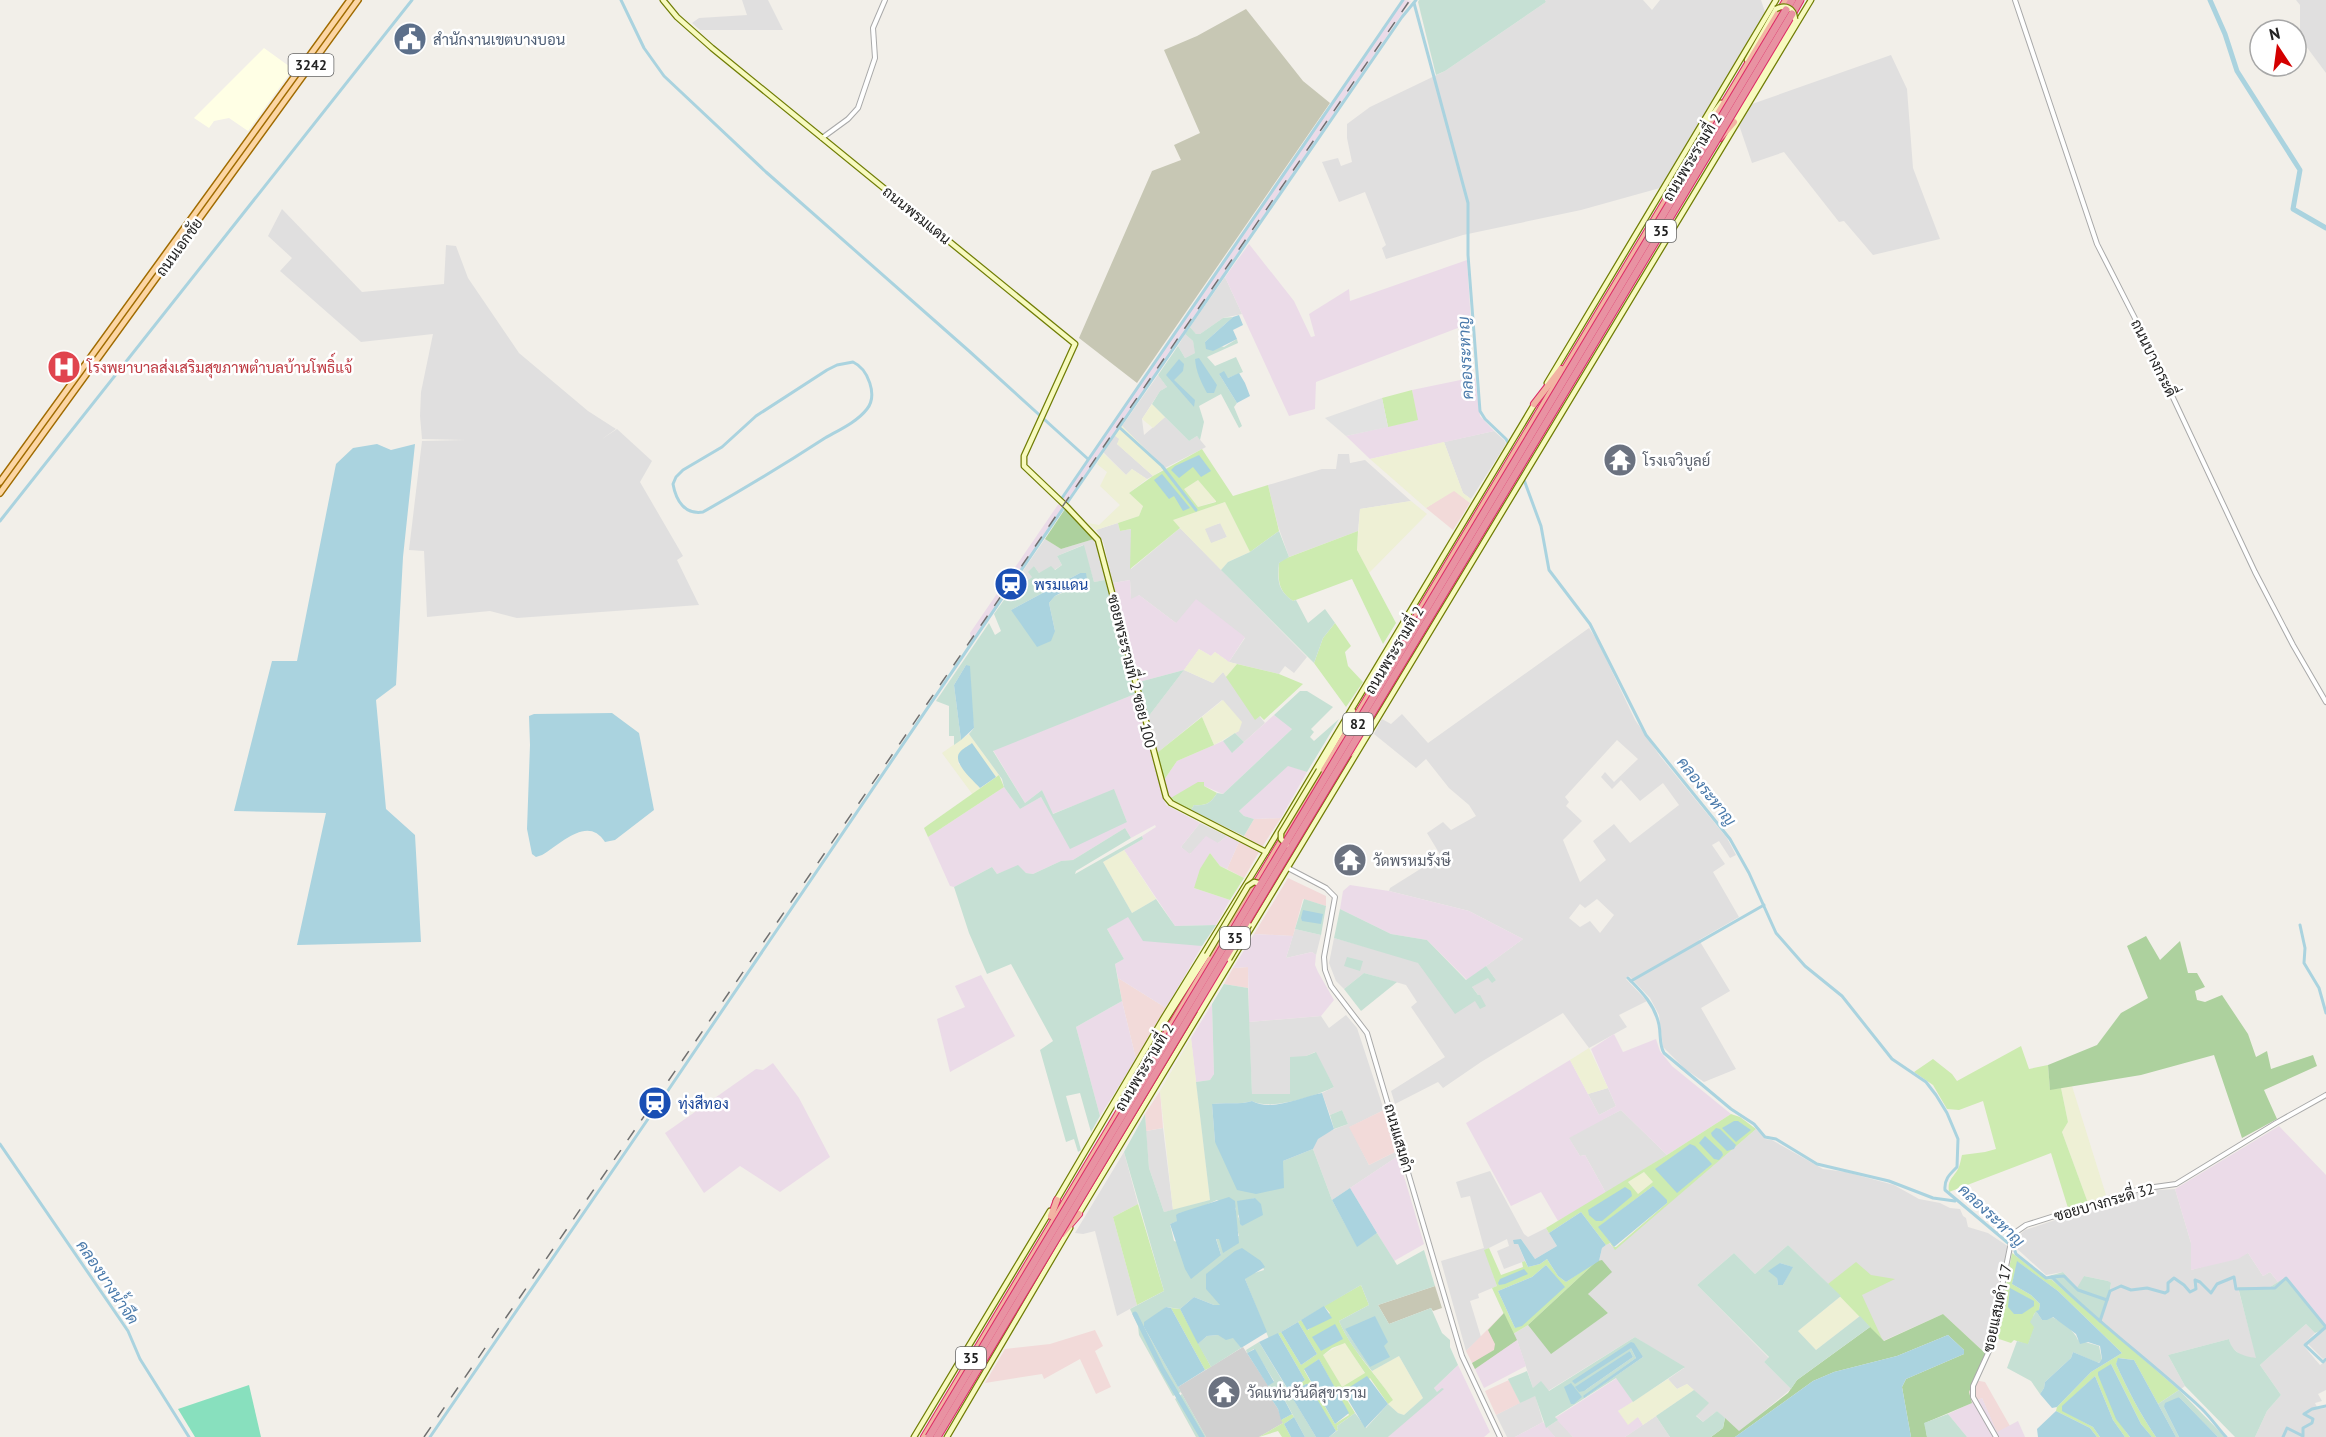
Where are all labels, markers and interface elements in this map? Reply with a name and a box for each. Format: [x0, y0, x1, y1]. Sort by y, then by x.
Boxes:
north arrow [2248, 18, 2308, 78]
public building icon: สำนักงานเขตบางบอน [392, 21, 428, 57]
text: N [2267, 22, 2282, 44]
place label: สำนักงานเขตบางบอน [433, 30, 565, 49]
road number: 3242 [288, 54, 334, 76]
street label: ถนนพระรามที่ 2 [1654, 107, 1726, 205]
street label: ถนนพรมแดน [879, 182, 955, 248]
street label: ถนนเอกชัย [151, 214, 207, 280]
road number: 35 [1646, 220, 1676, 242]
street label: ถนนบางกระดี่ [2127, 314, 2186, 400]
water label: คลองระหาญ [1453, 315, 1477, 400]
hospital icon: โรงพยาบาลส่งเสริมสุขภาพตำบลบ้านโพธิ์แจ้ [46, 349, 82, 385]
place label: โรงพยาบาลส่งเสริมสุขภาพตำบลบ้านโพธิ์แจ้ [86, 352, 353, 379]
temple icon: โรงเจวิบูลย์ [1602, 442, 1638, 478]
place label: โรงเจวิบูลย์ [1642, 451, 1710, 471]
station icon: พรมแดน [993, 566, 1029, 602]
place label: พรมแดน [1034, 575, 1088, 594]
street label: ซอยพระรามที่ 2 ซอย 100 [1104, 591, 1165, 750]
street label: ถนนพระรามที่ 2 [1356, 600, 1428, 698]
road number: 82 [1343, 713, 1373, 735]
water label: คลองระหาญ [1673, 752, 1741, 830]
temple icon: วัดพรหมรังษี [1332, 842, 1368, 878]
place label: วัดพรหมรังษี [1373, 851, 1451, 870]
road number: 35 [1220, 927, 1250, 949]
street label: ถนนพระรามที่ 2 [1106, 1017, 1178, 1115]
station icon: ทุ่งสีทอง [637, 1085, 673, 1121]
place label: ทุ่งสีทอง [678, 1094, 729, 1115]
street label: ถนนแสมดำ [1380, 1101, 1418, 1175]
street label: ซอยบางกระดี่ 32 [2050, 1174, 2156, 1225]
water label: คลองระหาญ [1955, 1179, 2030, 1251]
water label: คลองบางน้ำจืด [73, 1234, 147, 1328]
street label: ซอยแสมดำ 17 [1978, 1262, 2016, 1354]
road number: 35 [956, 1347, 986, 1369]
temple icon: วัดแท่นวันดีสุขาราม [1206, 1374, 1242, 1410]
place label: วัดแท่นวันดีสุขาราม [1247, 1383, 1366, 1404]

